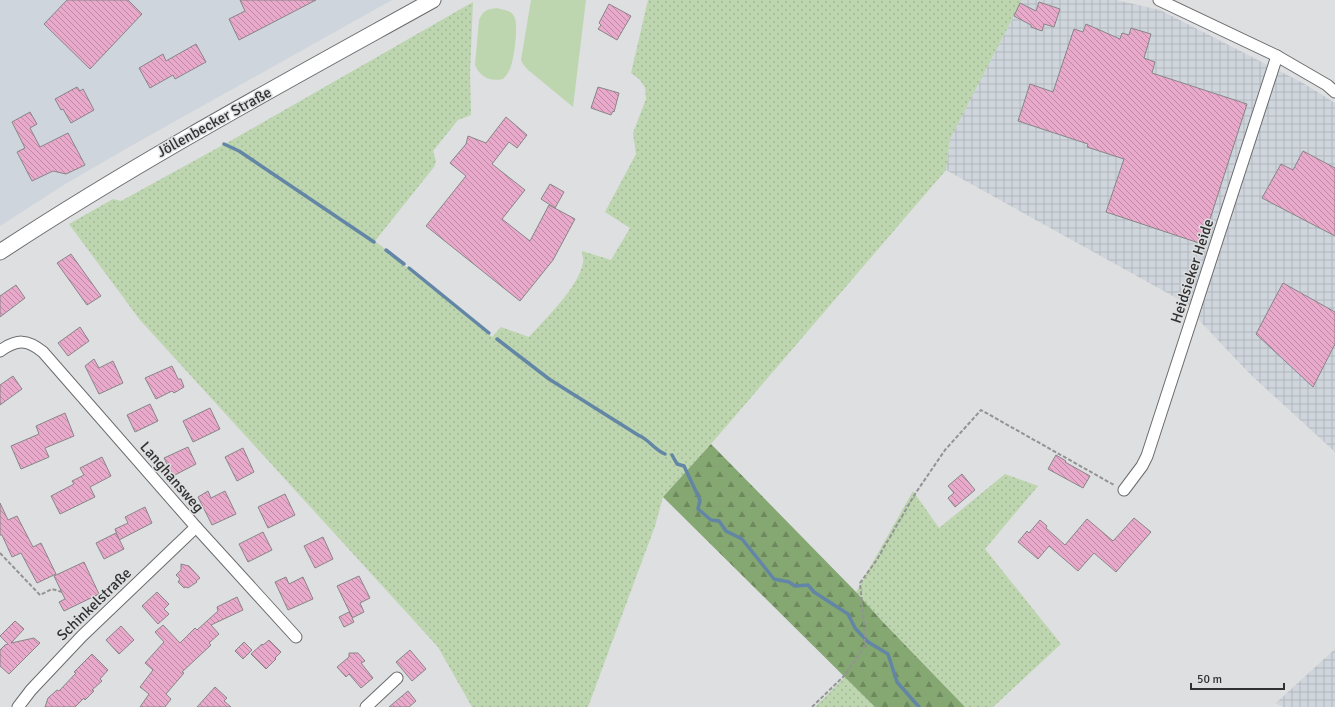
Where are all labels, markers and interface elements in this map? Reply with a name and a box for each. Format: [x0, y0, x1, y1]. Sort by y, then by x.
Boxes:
street label: Jöllenbecker Straße [154, 83, 274, 161]
street label: Heidsieker Heide [1167, 217, 1217, 325]
street label: Langhansweg [136, 438, 208, 516]
street label: Schinkelstraße [53, 564, 135, 644]
scale bar [1191, 665, 1284, 691]
text: 50 m [1197, 672, 1222, 687]

